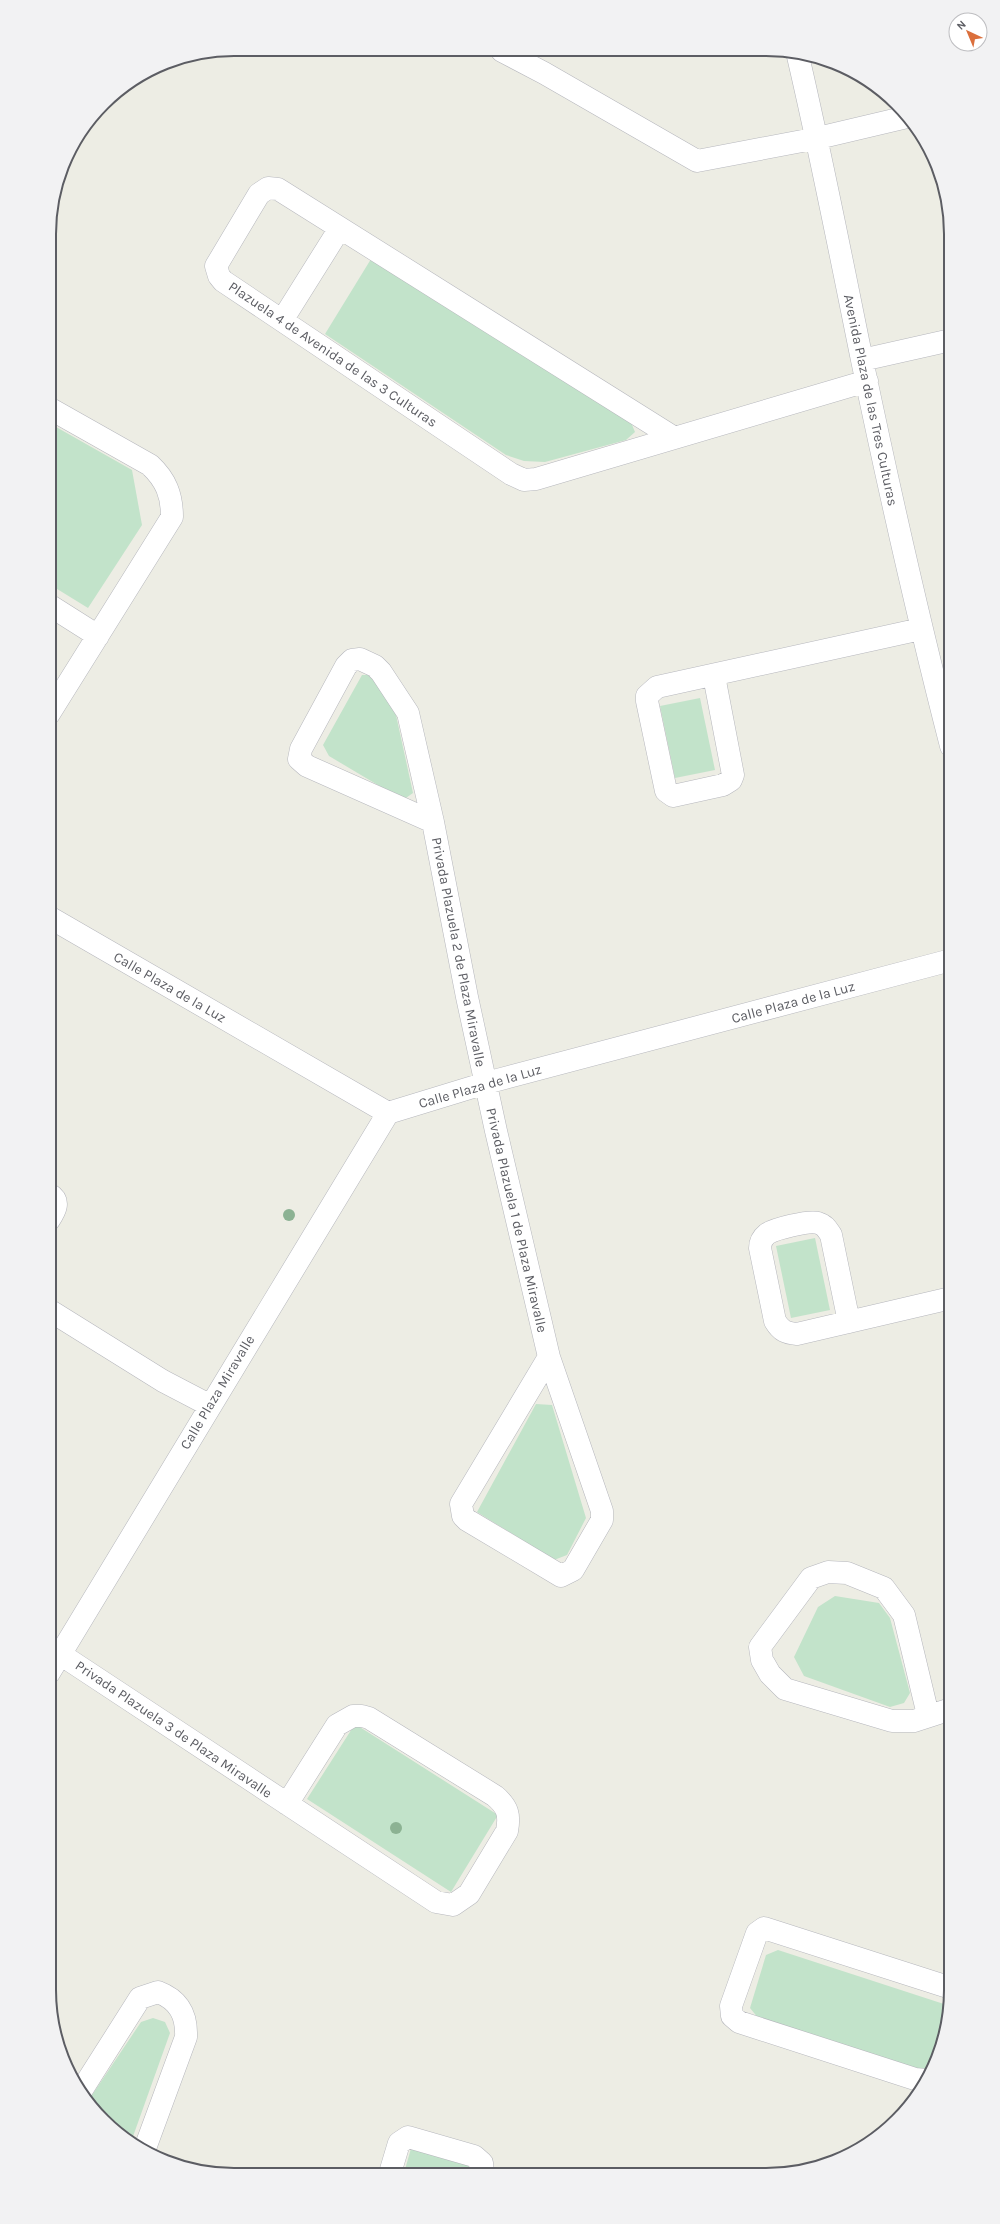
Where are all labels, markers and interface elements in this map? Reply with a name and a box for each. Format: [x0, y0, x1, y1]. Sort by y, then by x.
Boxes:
north arrow [948, 12, 988, 52]
text: N [954, 18, 969, 33]
street label: Plazuela 4 de Avenida de las 3 Culturas [225, 278, 440, 431]
street label: Avenida Plaza de las Tres Culturas [840, 293, 901, 507]
street label: Privada Plazuela 2 de Plaza Miravalle [428, 836, 489, 1068]
street label: Calle Plaza de la Luz [110, 948, 229, 1027]
street label: Calle Plaza de la Luz [730, 978, 857, 1027]
street label: Calle Plaza de la Luz [417, 1061, 544, 1112]
street label: Privada Plazuela 1 de Plaza Miravalle [482, 1106, 551, 1334]
street label: Calle Plaza Miravalle [177, 1332, 258, 1452]
street label: Privada Plazuela 3 de Plaza Miravalle [72, 1657, 275, 1802]

